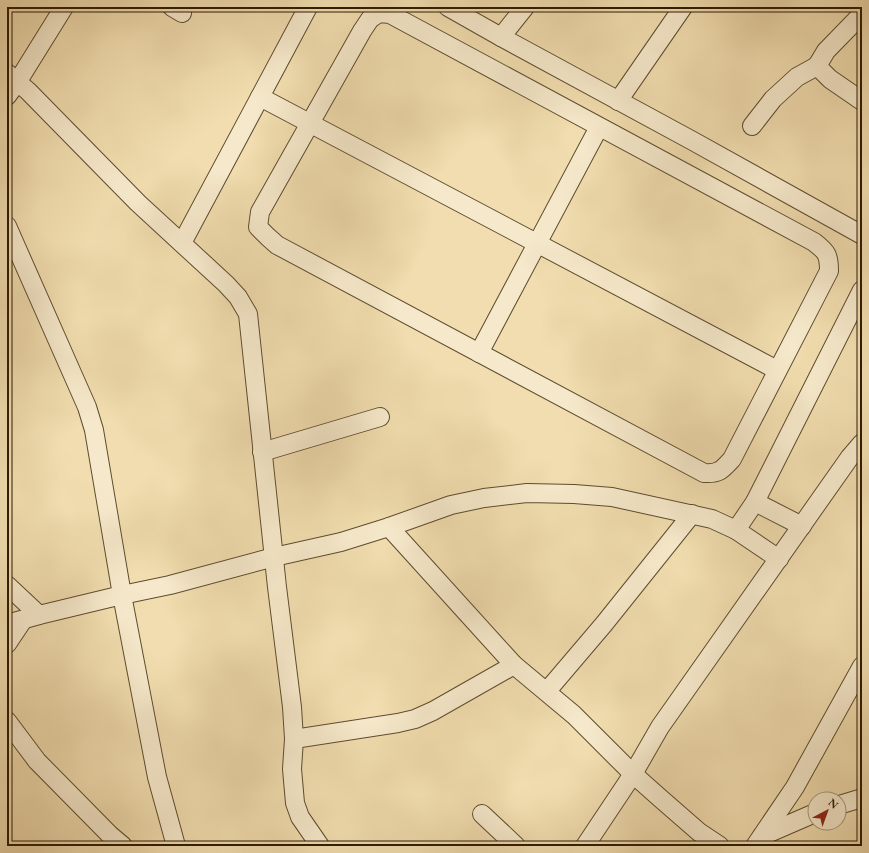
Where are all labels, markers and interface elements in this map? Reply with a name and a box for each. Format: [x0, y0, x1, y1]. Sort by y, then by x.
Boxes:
north arrow [807, 791, 847, 831]
text: N [826, 795, 842, 812]

